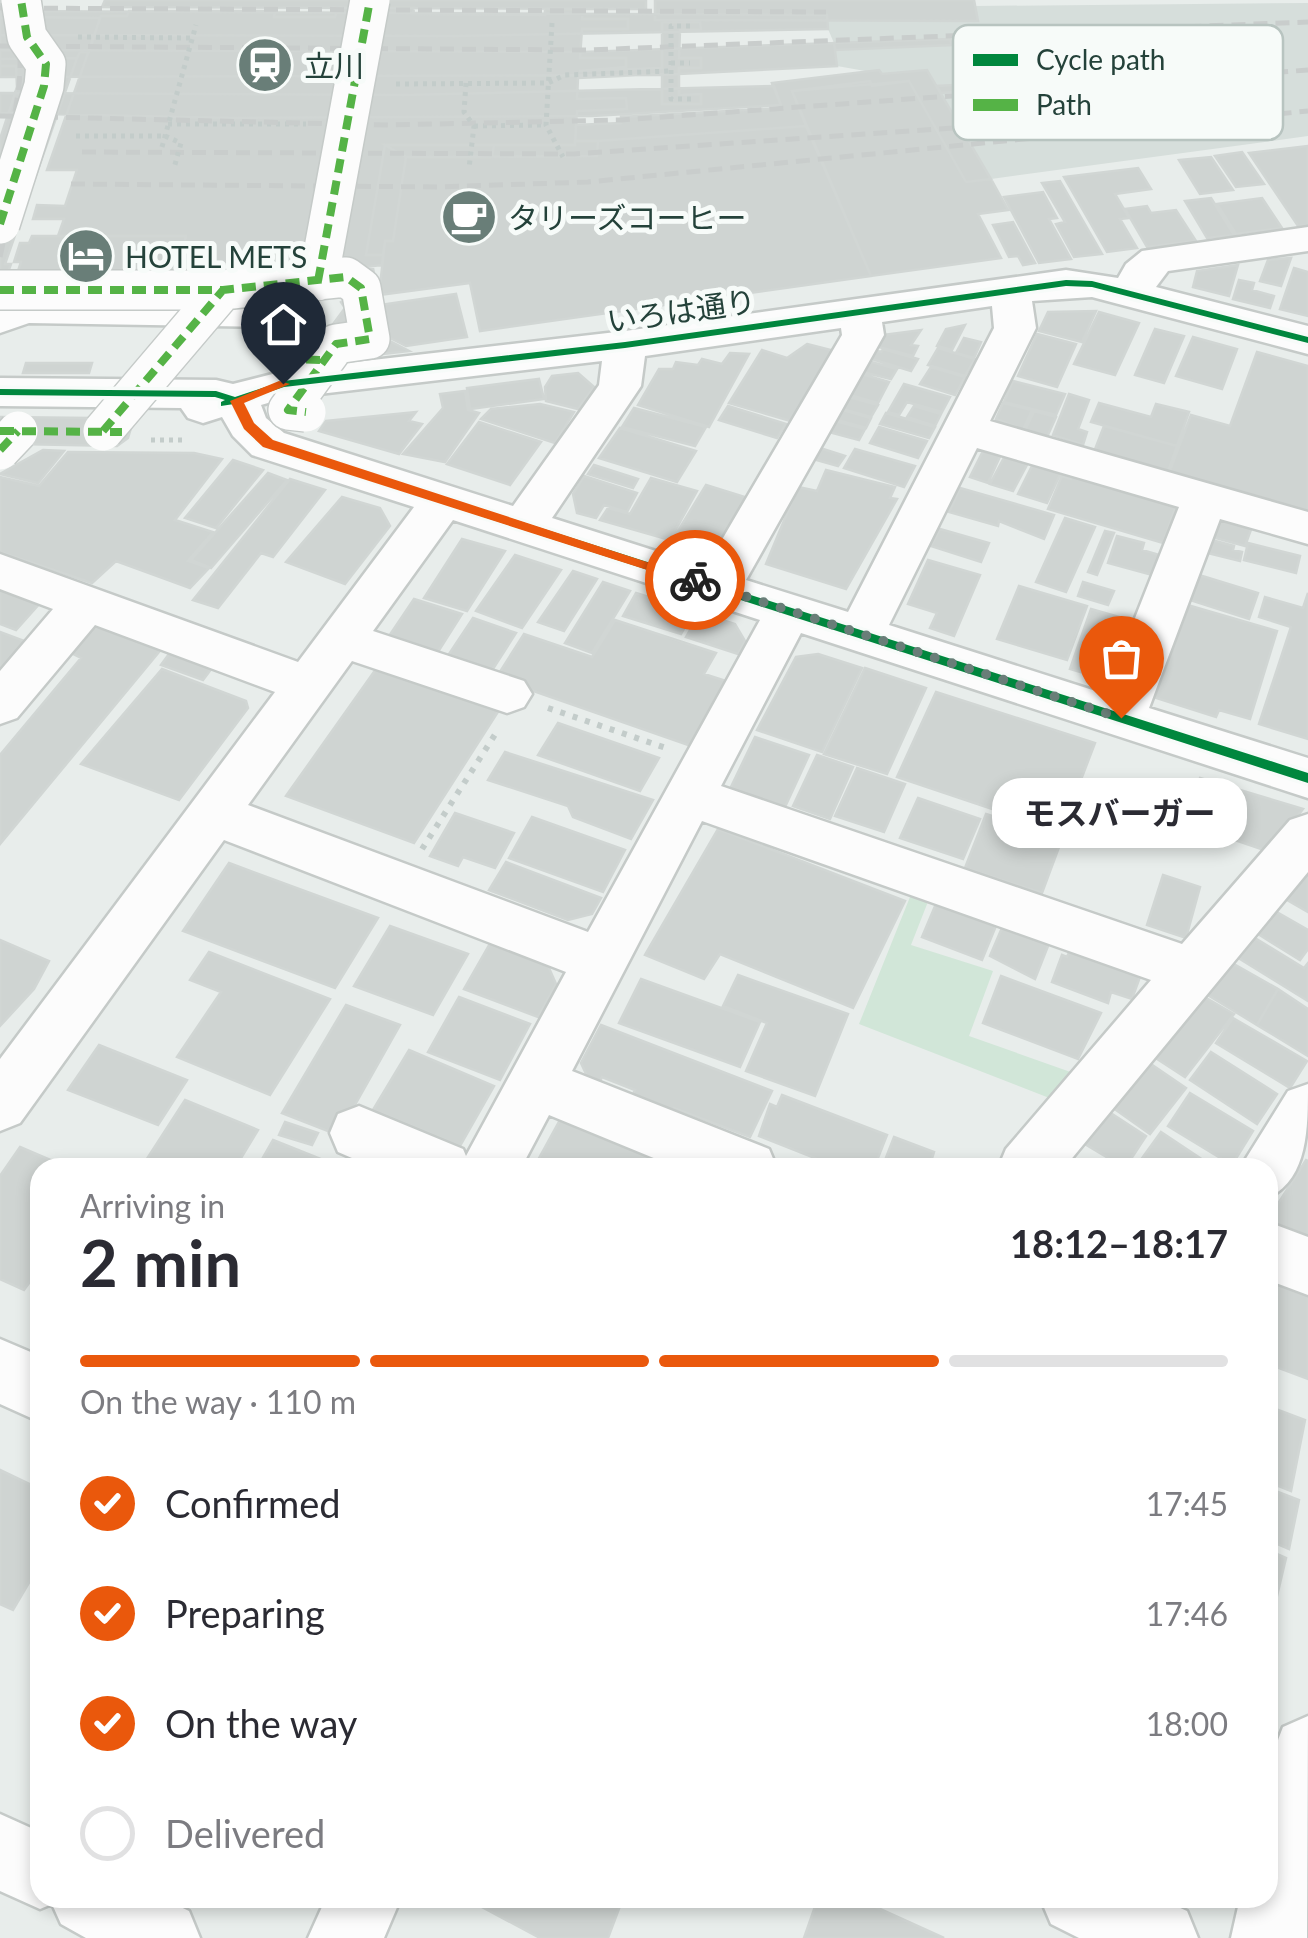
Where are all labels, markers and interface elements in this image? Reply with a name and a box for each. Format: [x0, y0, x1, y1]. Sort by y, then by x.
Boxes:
legend [953, 25, 1283, 140]
station icon: 立川 [235, 35, 295, 95]
text: Cycle path [1036, 42, 1165, 76]
place label: 立川 [304, 47, 364, 83]
text: Path [1036, 87, 1092, 121]
cafe icon: タリーズコーヒー [439, 187, 499, 247]
place label: タリーズコーヒー [508, 199, 747, 235]
hotel icon: HOTEL METS [56, 226, 116, 286]
place label: HOTEL METS [125, 238, 307, 274]
pin [241, 282, 326, 385]
street label: いろは通り [604, 282, 758, 338]
icon: home [256, 297, 311, 352]
courier [645, 530, 745, 630]
icon: bike [668, 553, 723, 608]
pin [1079, 616, 1164, 719]
icon: bag [1094, 631, 1149, 686]
callout: モスバーガー [994, 778, 1248, 848]
text: モスバーガー [1023, 793, 1216, 832]
text: Arriving in [80, 1186, 225, 1225]
text: 18:12–18:17 [1010, 1220, 1228, 1266]
text: 2 min [80, 1223, 241, 1301]
text: On the way · 110 m [80, 1382, 356, 1421]
icon: check [80, 1476, 135, 1531]
text: Confirmed [165, 1480, 341, 1526]
text: 17:45 [1146, 1484, 1228, 1523]
icon: check [80, 1586, 135, 1641]
text: Preparing [165, 1590, 325, 1636]
text: 17:46 [1146, 1594, 1228, 1633]
icon: check [80, 1696, 135, 1751]
text: On the way [165, 1700, 357, 1746]
text: 18:00 [1146, 1704, 1228, 1743]
text: Delivered [165, 1810, 325, 1856]

